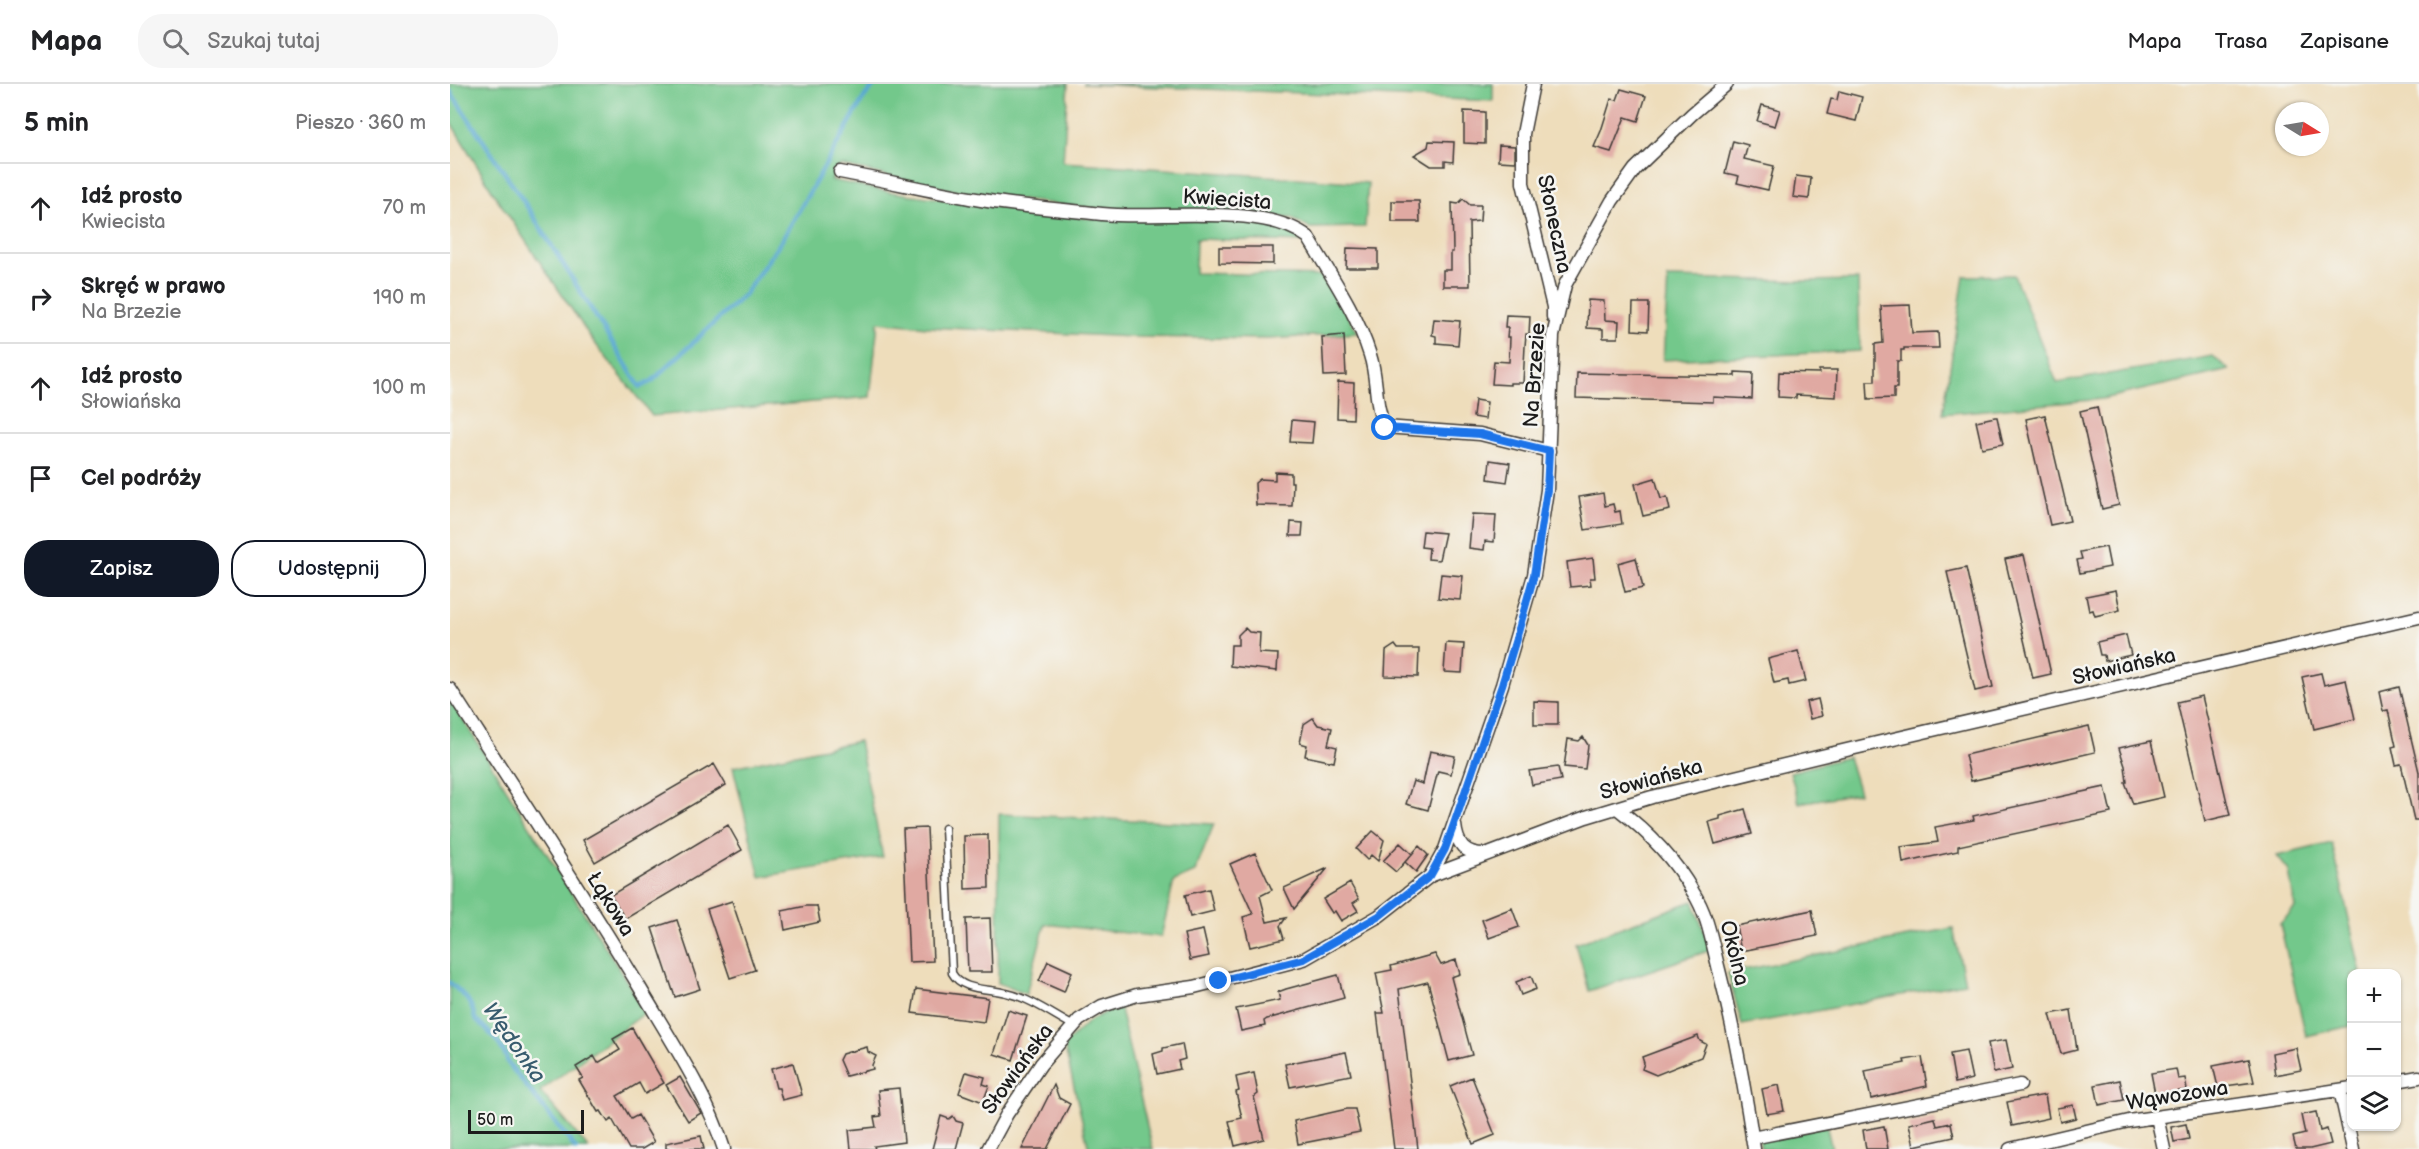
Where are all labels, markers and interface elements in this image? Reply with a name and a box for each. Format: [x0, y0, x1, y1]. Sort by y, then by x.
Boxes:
search box [138, 14, 558, 68]
text: Mapa [30, 25, 102, 58]
icon: search [159, 25, 192, 58]
text: Szukaj tutaj [207, 28, 320, 55]
text: Mapa [2128, 29, 2182, 54]
text: Trasa [2215, 29, 2268, 54]
text: Zapisane [2301, 29, 2389, 54]
north arrow [2275, 102, 2329, 156]
text: 5 min [24, 108, 89, 139]
text: Pieszo · 360 m [295, 111, 426, 135]
street label: Słoneczna [1532, 172, 1577, 276]
text: Idź prosto [81, 183, 183, 210]
street label: Kwiecista [1182, 184, 1272, 215]
icon: ahead [24, 192, 57, 225]
text: 70 m [382, 196, 426, 220]
text: Kwiecista [81, 210, 166, 234]
text: Skręć w prawo [81, 273, 226, 300]
icon: right [24, 282, 57, 315]
text: 190 m [373, 286, 426, 310]
text: Na Brzezie [81, 300, 181, 324]
street label: Na Brzezie [1518, 322, 1551, 428]
text: Idź prosto [81, 363, 183, 390]
icon: ahead [24, 372, 57, 405]
text: 100 m [373, 376, 426, 400]
text: Słowiańska [81, 390, 181, 414]
route start [1371, 414, 1397, 440]
icon: arrive [24, 462, 57, 495]
text: Cel podróży [81, 465, 201, 492]
button: Zapisz [24, 540, 219, 597]
button: Udostępnij [231, 540, 426, 597]
street label: Słowiańska [2070, 642, 2178, 691]
street label: Słowiańska [1597, 754, 1705, 805]
street label: Łąkowa [581, 868, 640, 941]
street label: Okólna [1714, 918, 1755, 988]
route end [1205, 967, 1231, 993]
map controls [2347, 969, 2401, 1131]
button: + [2347, 969, 2401, 1023]
water label: Wędonka [476, 997, 551, 1088]
street label: Słowiańska [976, 1019, 1059, 1119]
button: − [2347, 1023, 2401, 1077]
street label: Wąwozowa [2124, 1075, 2230, 1116]
button: layers [2347, 1077, 2401, 1131]
scale bar [468, 1107, 584, 1134]
text: 50 m [477, 1111, 513, 1130]

